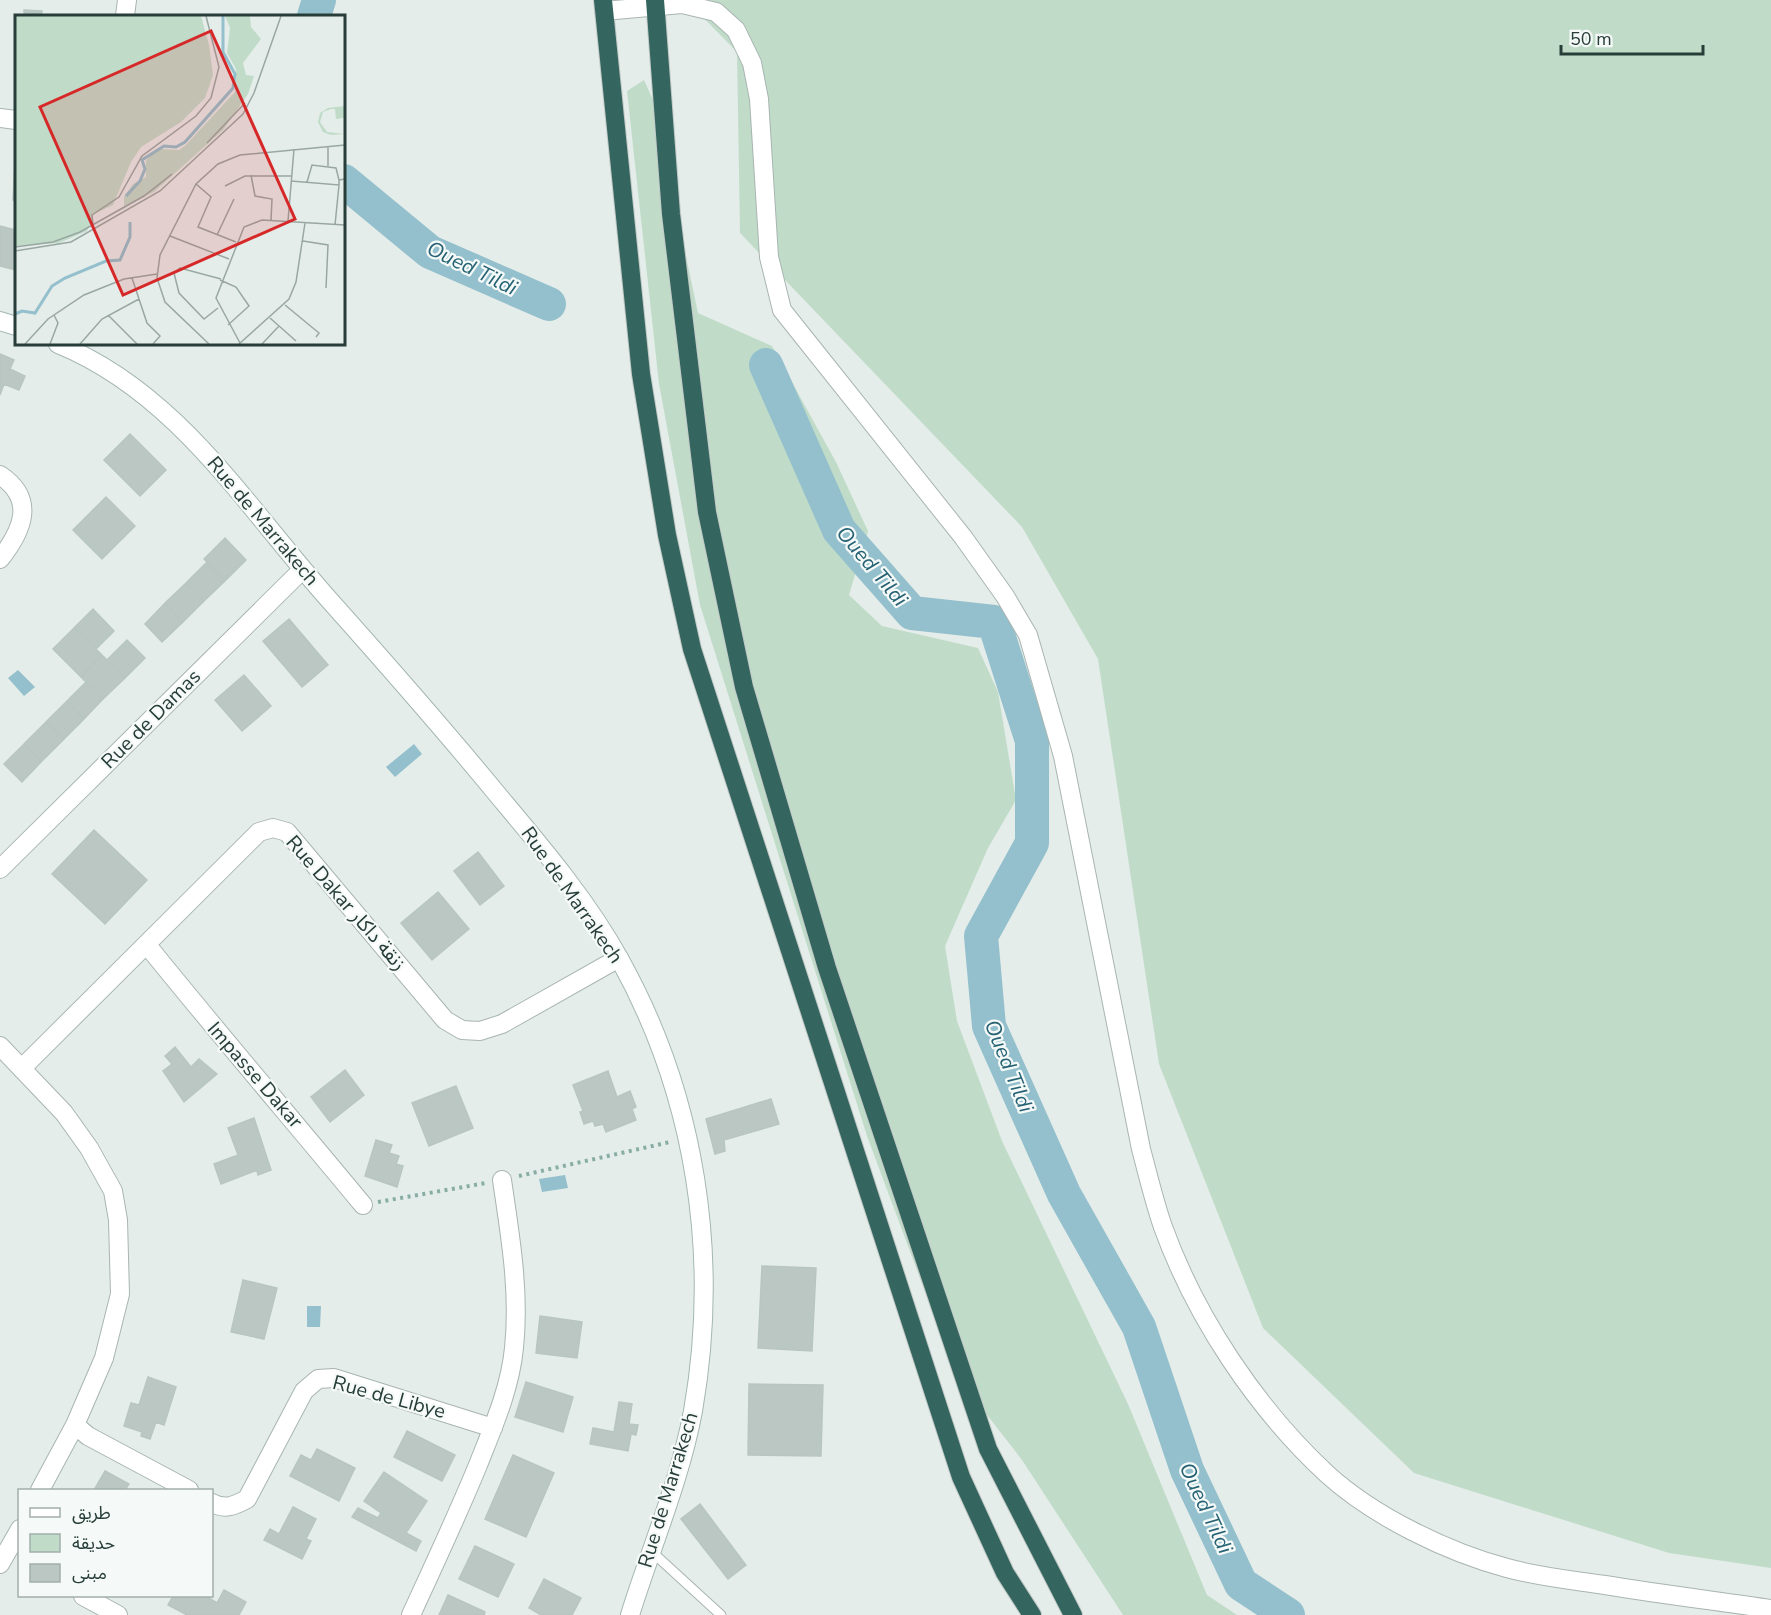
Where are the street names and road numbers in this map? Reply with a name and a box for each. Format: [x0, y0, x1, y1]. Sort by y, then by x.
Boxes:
street label: Rue de Marrakech [201, 451, 325, 591]
street label: Rue de Damas [95, 663, 207, 775]
street label: Rue de Marrakech [515, 821, 629, 969]
street label: Rue Dakar زنقة داكار [280, 830, 412, 976]
street label: Impasse Dakar [201, 1016, 309, 1134]
street label: Rue de Libye [330, 1369, 448, 1425]
street label: Rue de Marrakech [632, 1409, 704, 1571]

